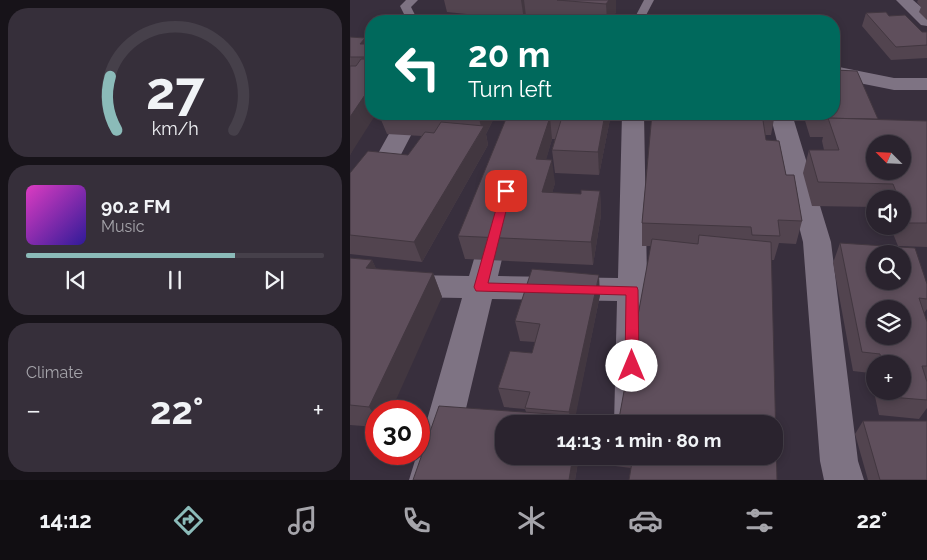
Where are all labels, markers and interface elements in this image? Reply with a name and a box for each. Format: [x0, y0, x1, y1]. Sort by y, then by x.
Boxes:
text: 20 m [468, 34, 550, 75]
icon: left [385, 35, 450, 100]
text: 27 [146, 60, 205, 121]
text: Turn left [468, 76, 552, 102]
text: km/h [151, 118, 199, 139]
north arrow [866, 135, 911, 180]
map controls [866, 135, 911, 400]
pin [485, 170, 527, 212]
icon: arrive [492, 177, 520, 205]
button: sound [866, 190, 911, 235]
text: 90.2 FM [101, 195, 171, 217]
text: Music [101, 217, 145, 236]
button: search [866, 245, 911, 290]
icon: previous [62, 266, 90, 294]
icon: pause [161, 266, 189, 294]
icon: next [260, 266, 288, 294]
button: layers [866, 300, 911, 345]
position arrow [605, 339, 657, 391]
button: + [866, 355, 911, 400]
text: Climate [26, 363, 83, 382]
text: 22° [150, 388, 203, 433]
text: − [26, 394, 41, 427]
text: + [312, 394, 324, 427]
speed limit sign: 30 [365, 400, 430, 465]
text: 14:13 · 1 min · 80 m [556, 429, 722, 451]
icon: directions [171, 503, 206, 538]
icon: music [285, 503, 320, 538]
icon: phone [399, 503, 434, 538]
icon: climate [514, 503, 549, 538]
icon: car [628, 503, 663, 538]
icon: filters [742, 503, 777, 538]
text: 14:12 [40, 507, 92, 533]
text: 22° [856, 507, 887, 533]

